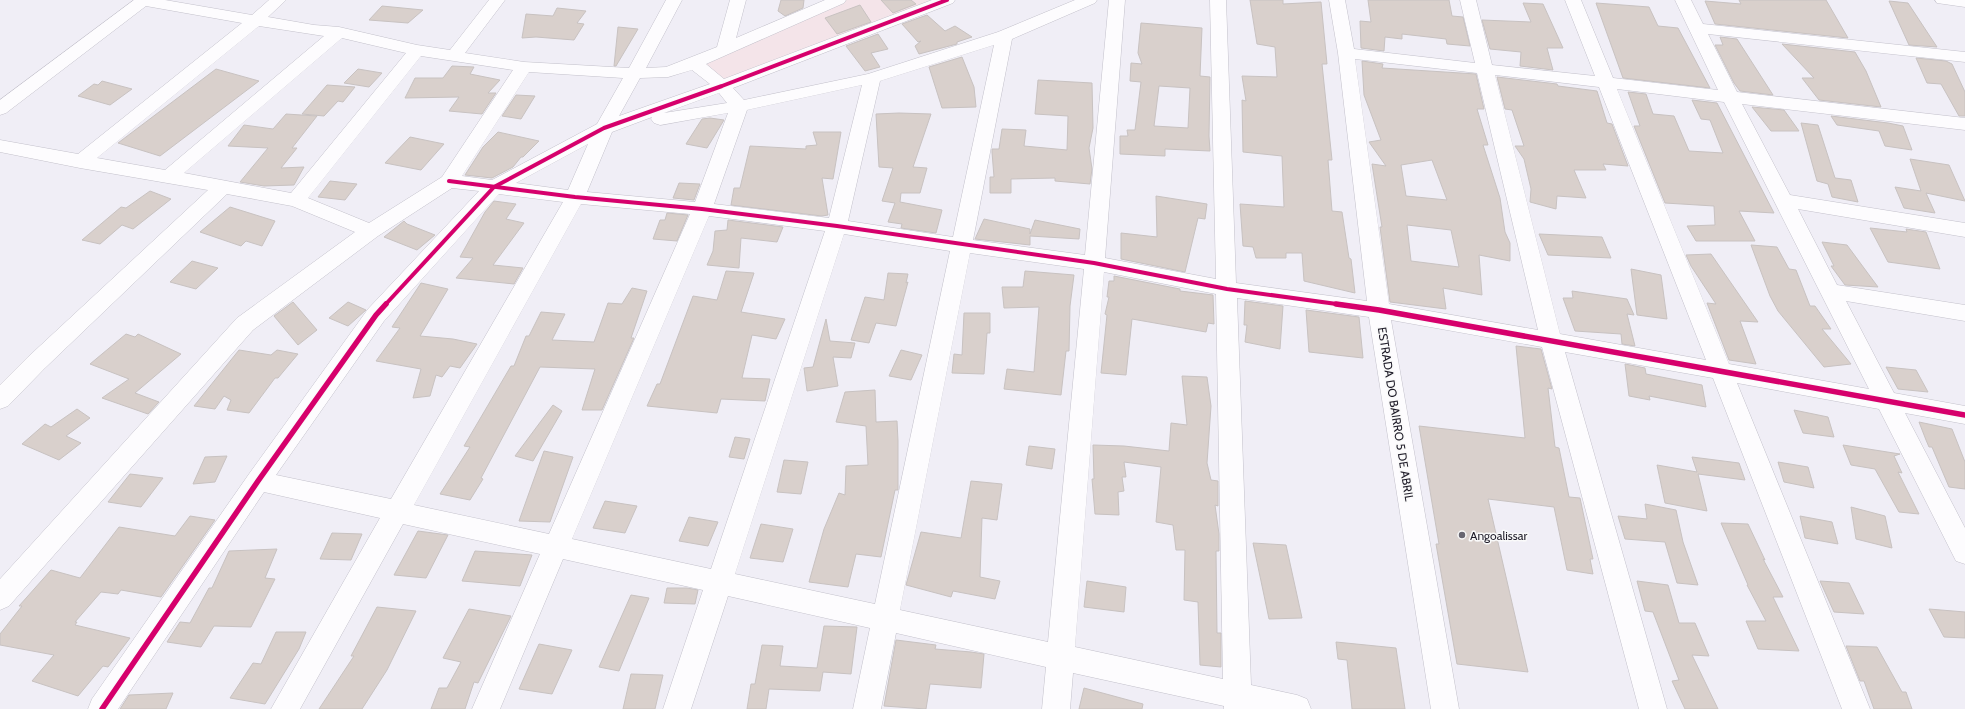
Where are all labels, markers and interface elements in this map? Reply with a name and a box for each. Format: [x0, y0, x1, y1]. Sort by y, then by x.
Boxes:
street label: ESTRADA DO BAIRRO 5 DE ABRIL [1375, 326, 1417, 502]
place label: Angoalissar [1470, 528, 1528, 543]
marker: Angoalissar [1457, 530, 1467, 540]

